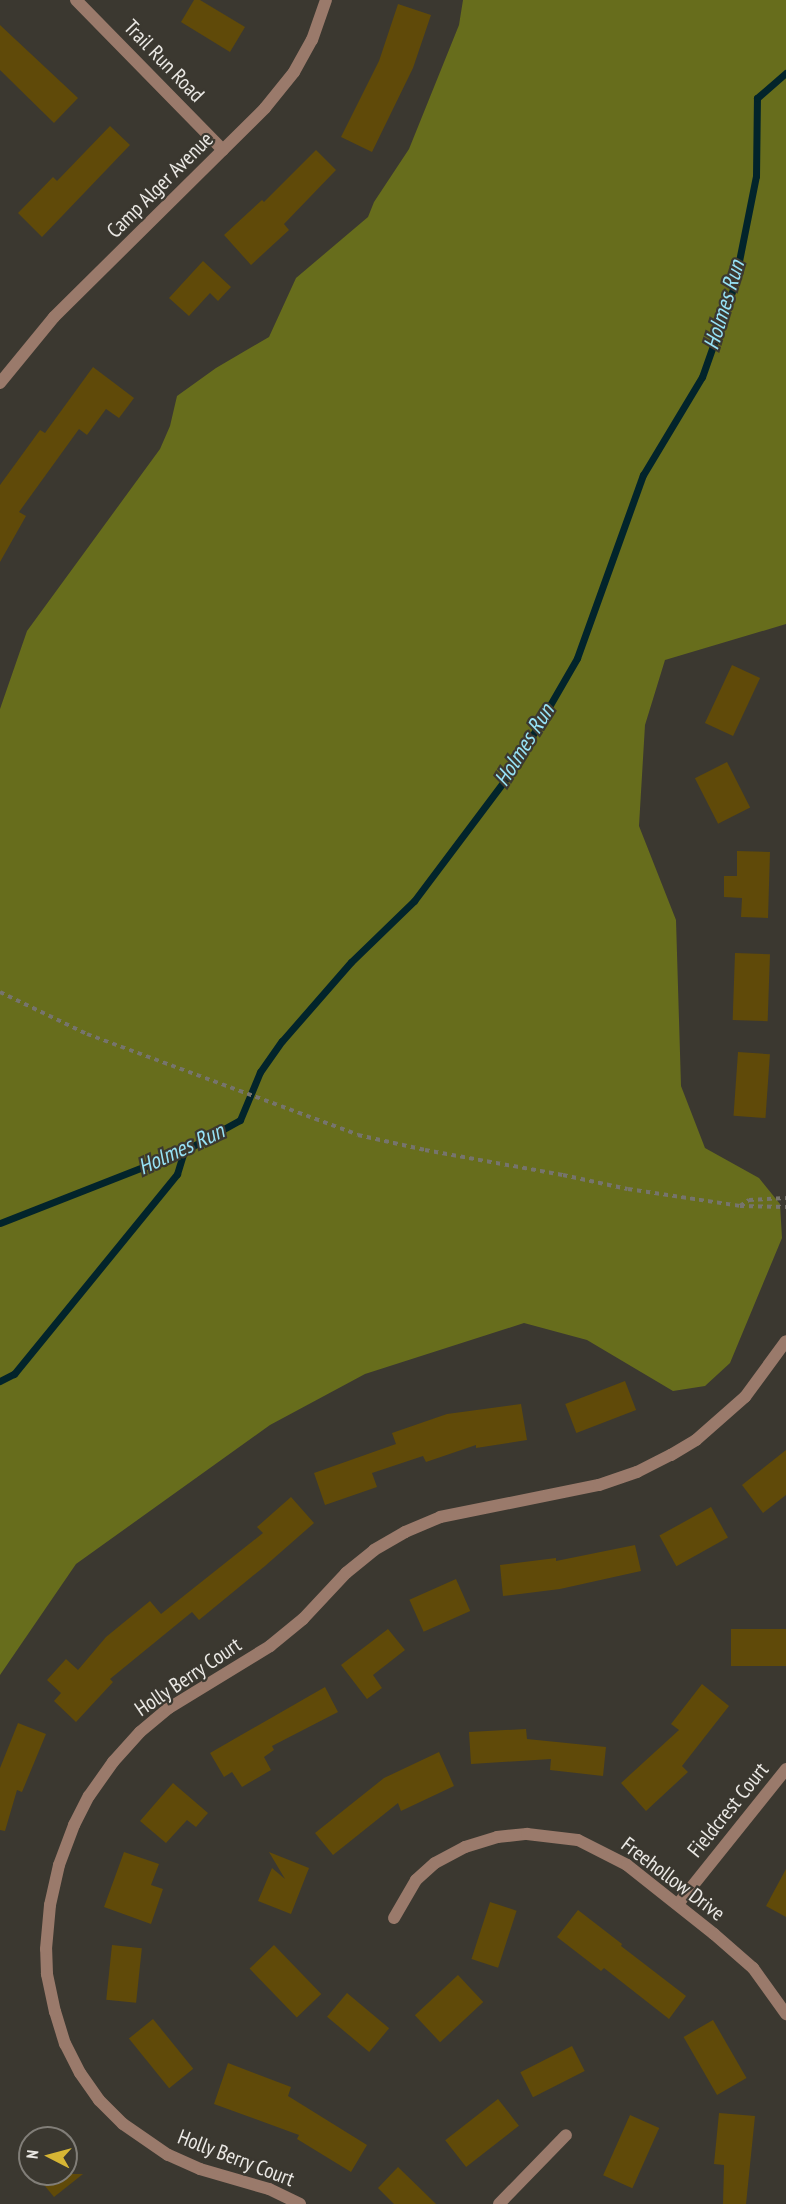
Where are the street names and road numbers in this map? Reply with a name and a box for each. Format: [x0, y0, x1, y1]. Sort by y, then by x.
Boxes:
street label: Trail Run Road [119, 15, 209, 107]
street label: Camp Alger Avenue [101, 126, 219, 244]
street label: Holly Berry Court [129, 1632, 247, 1722]
street label: Fieldcrest Court [682, 1758, 774, 1862]
street label: Freehollow Drive [616, 1832, 730, 1926]
street label: Holly Berry Court [174, 2124, 298, 2192]

